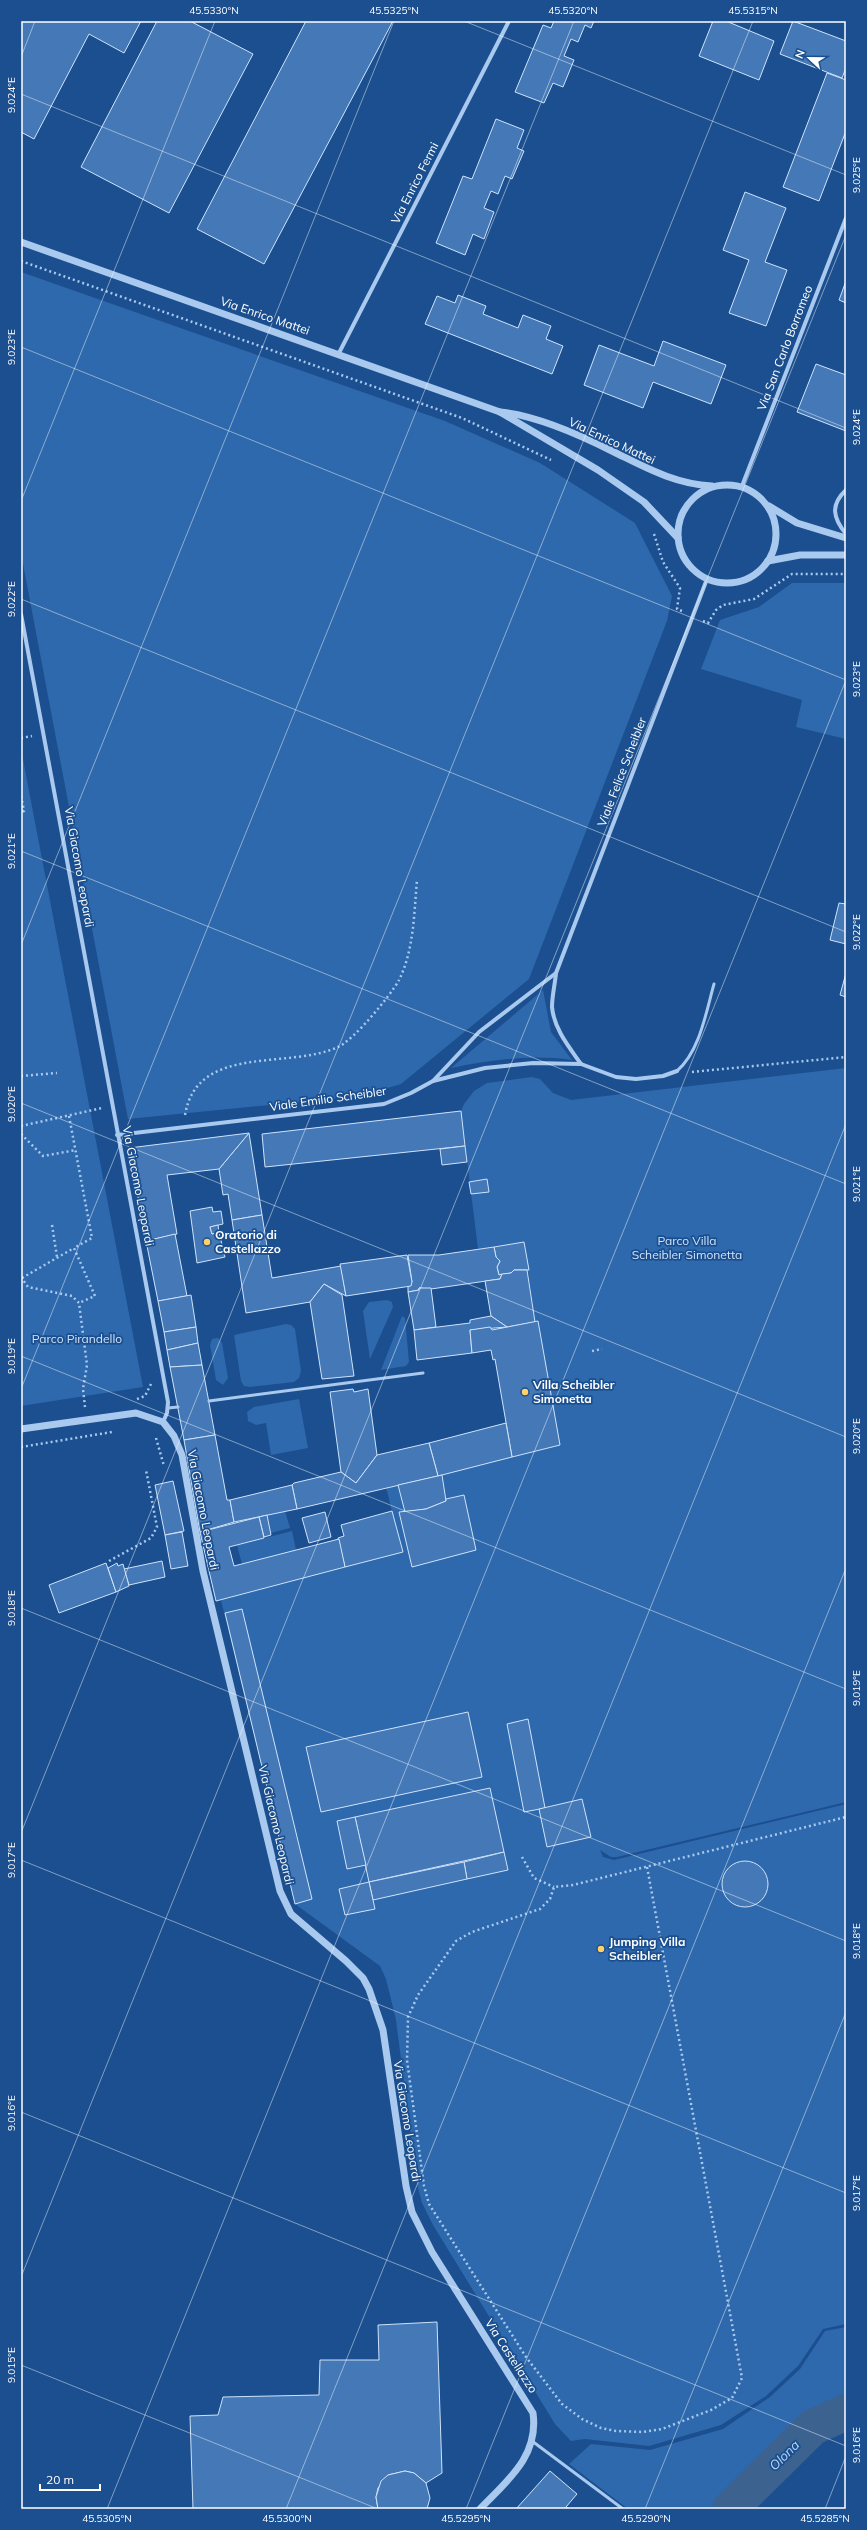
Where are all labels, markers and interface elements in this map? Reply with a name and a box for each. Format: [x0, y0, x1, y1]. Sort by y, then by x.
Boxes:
text: 45.5330°N [189, 4, 239, 17]
text: 45.5325°N [369, 4, 419, 17]
text: 45.5320°N [548, 4, 598, 17]
text: 45.5315°N [728, 4, 778, 17]
north arrow [789, 38, 829, 78]
text: N [792, 48, 808, 61]
text: 9.024°E [5, 77, 18, 113]
street label: Via Enrico Fermi [388, 139, 442, 226]
text: 9.025°E [850, 157, 863, 193]
street label: Via San Carlo Borromeo [754, 283, 815, 413]
street label: Via Enrico Mattei [218, 293, 312, 338]
text: 9.023°E [5, 329, 18, 365]
text: 9.024°E [850, 409, 863, 445]
street label: Via Enrico Mattei [567, 414, 658, 467]
text: 9.022°E [5, 581, 18, 617]
text: 9.023°E [850, 661, 863, 697]
street label: Viale Felice Scheibler [594, 714, 650, 829]
street label: Via Giacomo Leopardi [61, 805, 98, 929]
text: 9.021°E [5, 833, 18, 869]
text: 9.022°E [850, 914, 863, 950]
street label: Viale Emilio Scheibler [269, 1083, 388, 1114]
text: 9.020°E [5, 1086, 18, 1122]
street label: Via Giacomo Leopardi [119, 1125, 158, 1247]
text: 9.021°E [850, 1166, 863, 1202]
place label: Oratorio di Castellazzo [215, 1227, 281, 1256]
park label: Parco Villa Scheibler Simonetta [632, 1233, 742, 1262]
marker: Oratorio di Castellazzo [202, 1237, 212, 1247]
park label: Parco Pirandello [32, 1331, 122, 1346]
text: 9.019°E [5, 1338, 18, 1374]
place label: Villa Scheibler Simonetta [532, 1377, 615, 1406]
marker: Villa Scheibler Simonetta [520, 1387, 530, 1397]
text: 9.020°E [850, 1418, 863, 1454]
street label: Via Giacomo Leopardi [184, 1449, 223, 1571]
text: 9.018°E [5, 1590, 18, 1626]
text: 9.019°E [850, 1670, 863, 1706]
street label: Via Giacomo Leopardi [255, 1764, 298, 1886]
text: 9.017°E [5, 1842, 18, 1878]
text: 9.018°E [850, 1923, 863, 1959]
place label: Jumping Villa Scheibler [609, 1934, 685, 1963]
marker: Jumping Villa Scheibler [596, 1944, 606, 1954]
street label: Via Giacomo Leopardi [391, 2059, 424, 2183]
text: 9.016°E [5, 2095, 18, 2131]
text: 9.017°E [850, 2175, 863, 2211]
street label: Via Castellazzo [482, 2316, 541, 2396]
text: 9.015°E [5, 2347, 18, 2383]
text: 9.016°E [850, 2427, 863, 2463]
water label: Olona [766, 2436, 803, 2473]
scale bar [40, 2466, 100, 2492]
text: 20 m [46, 2472, 74, 2487]
text: 45.5305°N [82, 2512, 132, 2525]
text: 45.5300°N [262, 2512, 312, 2525]
text: 45.5295°N [441, 2512, 491, 2525]
text: 45.5290°N [621, 2512, 671, 2525]
text: 45.5285°N [800, 2512, 850, 2525]

